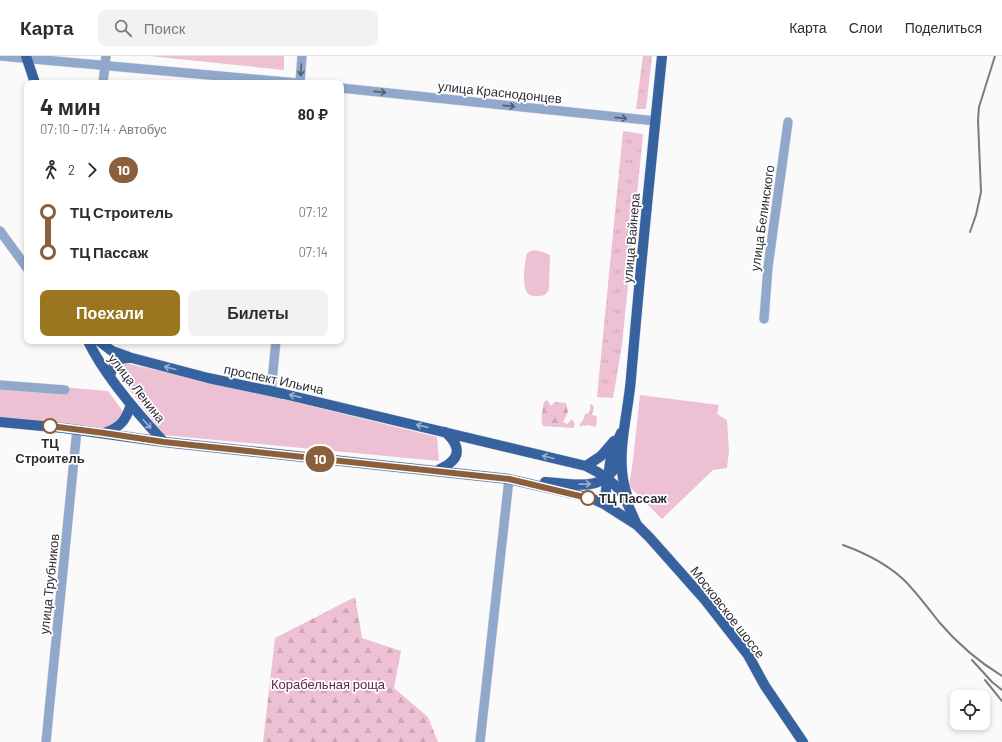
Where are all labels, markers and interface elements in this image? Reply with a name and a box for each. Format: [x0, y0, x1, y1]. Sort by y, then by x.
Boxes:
search box [98, 10, 378, 46]
text: Карта [20, 16, 74, 39]
icon: search [112, 17, 134, 39]
text: Поиск [144, 19, 185, 37]
text: Карта [789, 19, 827, 36]
text: Слои [849, 19, 883, 36]
text: Поделиться [905, 19, 982, 36]
one-way arrow [297, 63, 305, 76]
street label: улица Краснодонцев [437, 78, 563, 106]
one-way arrow [373, 88, 386, 96]
text: 4 мин [40, 93, 101, 119]
one-way arrow [502, 102, 515, 109]
text: 80 ₽ [298, 105, 328, 123]
one-way arrow [614, 114, 627, 121]
text: 07:10 – 07:14 · Автобус [40, 121, 167, 137]
icon: walk [40, 159, 62, 181]
icon: forward [81, 159, 103, 181]
text: 10 [117, 161, 130, 178]
text: 2 [68, 162, 75, 178]
street label: улица Белинского [747, 164, 777, 272]
street label: улица Вайнера [619, 192, 643, 284]
text: ТЦ Строитель [70, 203, 173, 221]
text: 07:12 [299, 204, 328, 220]
text: ТЦ Пассаж [70, 243, 148, 261]
text: 07:14 [298, 244, 328, 260]
button: Поехали [40, 290, 180, 336]
button: Билеты [188, 290, 328, 336]
street label: улица Ленина [105, 350, 169, 426]
street label: проспект Ильича [223, 361, 326, 398]
one-way arrow [164, 364, 177, 371]
one-way arrow [289, 392, 302, 400]
marker: ТЦ Строитель [42, 418, 58, 434]
one-way arrow [142, 419, 152, 429]
one-way arrow [416, 422, 429, 430]
place label: ТЦ Строитель [15, 435, 85, 466]
line badge: 10 [302, 446, 338, 472]
text: 10 [314, 450, 326, 467]
one-way arrow [542, 453, 555, 460]
one-way arrow [579, 480, 592, 488]
marker: ТЦ Пассаж [580, 490, 596, 506]
place label: ТЦ Пассаж [599, 490, 667, 506]
street label: улица Трубников [36, 533, 62, 635]
street label: Московское шоссе [687, 563, 769, 661]
park label: Корабельная роща [271, 676, 386, 692]
map controls [950, 690, 990, 730]
button: locate [950, 690, 990, 730]

